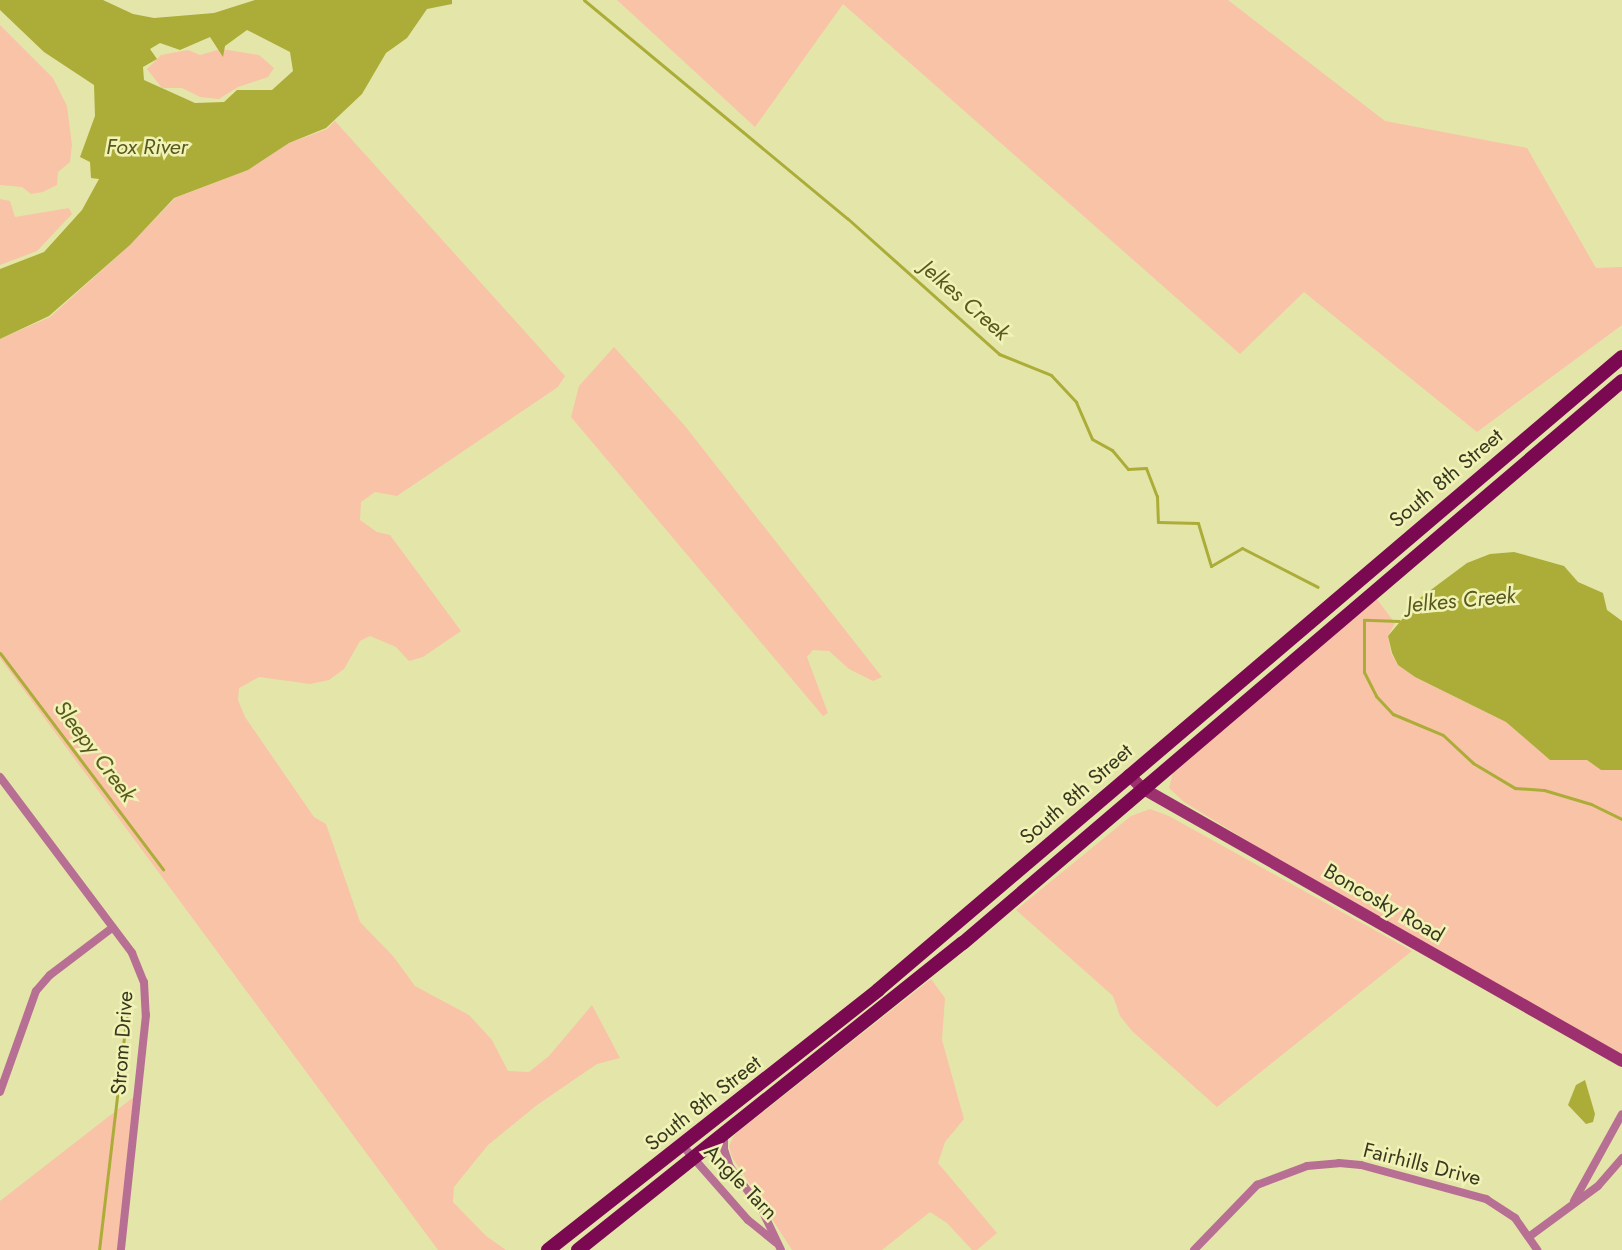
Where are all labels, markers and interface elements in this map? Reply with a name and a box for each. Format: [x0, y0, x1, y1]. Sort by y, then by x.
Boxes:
water label: Fox River [106, 134, 188, 160]
water label: Jelkes Creek [915, 254, 1015, 346]
street label: South 8th Street [1384, 423, 1508, 533]
water label: Jelkes Creek [1405, 582, 1517, 618]
water label: Sleepy Creek [49, 695, 141, 807]
street label: South 8th Street [1015, 738, 1137, 850]
street label: Boncosky Road [1319, 858, 1449, 948]
street label: Strom Drive [106, 990, 138, 1096]
street label: South 8th Street [640, 1050, 766, 1156]
street label: Fairhills Drive [1361, 1137, 1483, 1191]
street label: Angle Tarn [699, 1139, 783, 1225]

